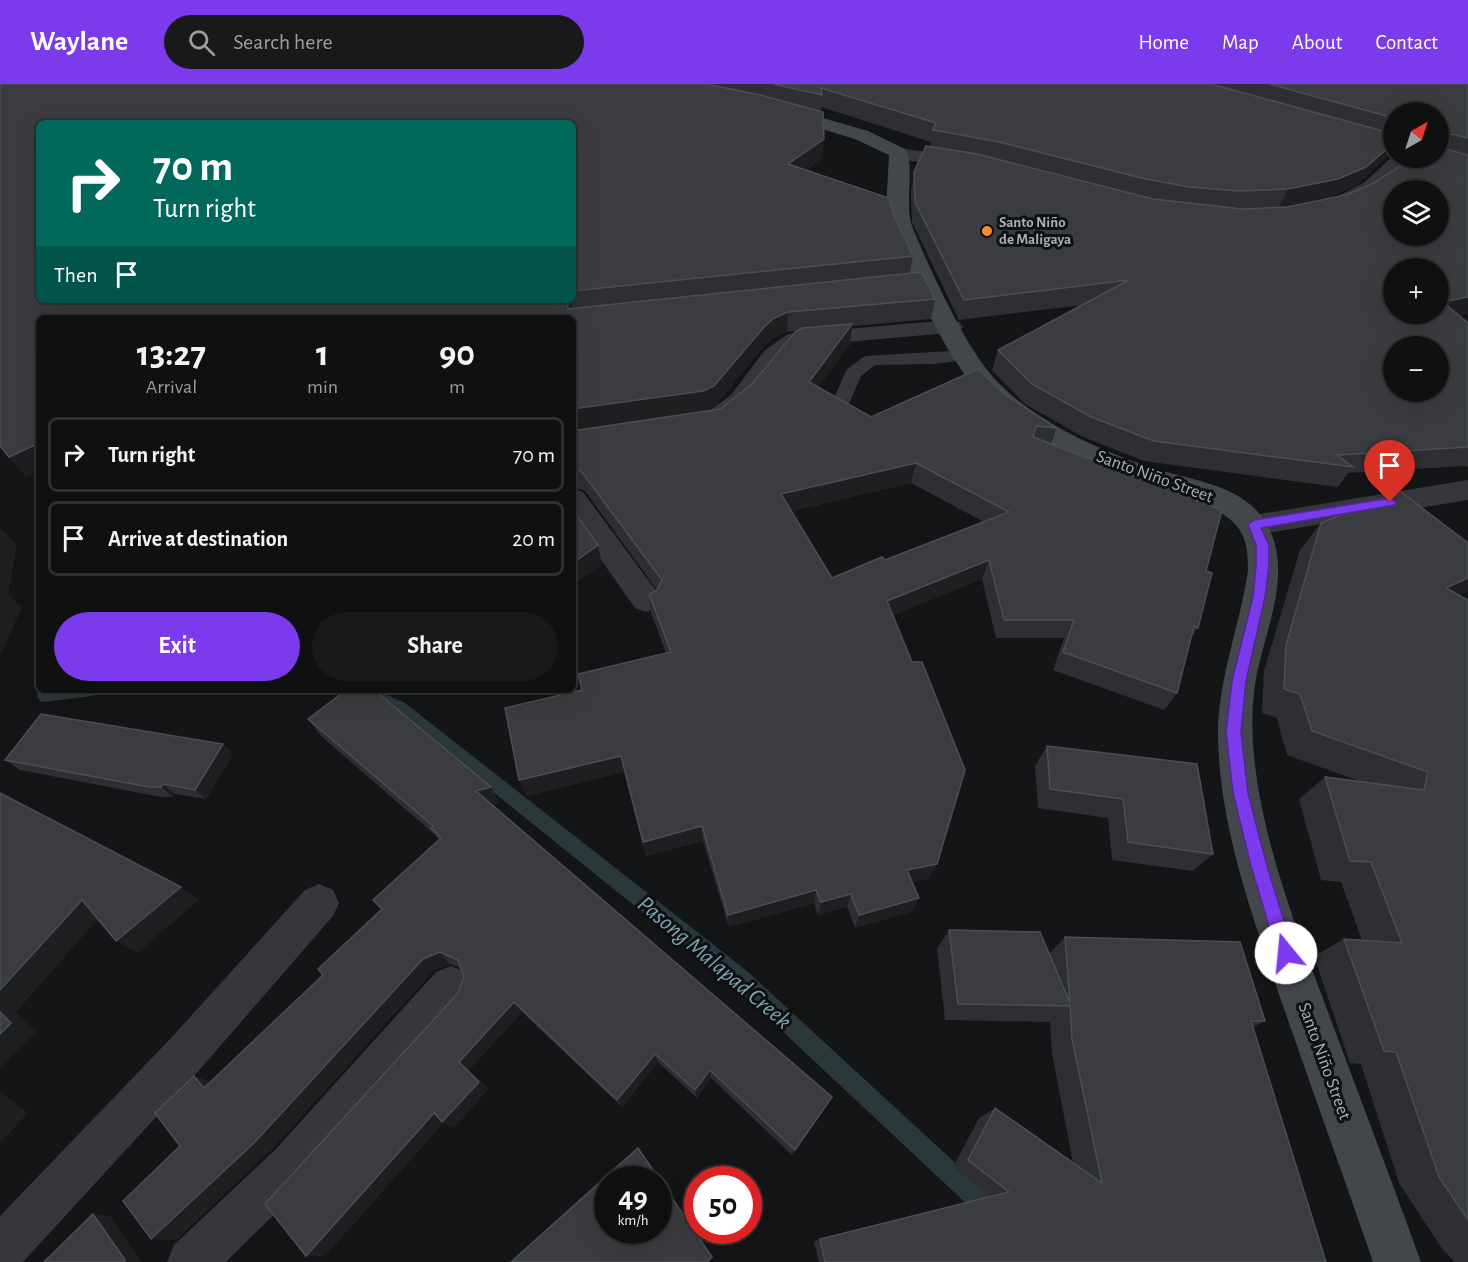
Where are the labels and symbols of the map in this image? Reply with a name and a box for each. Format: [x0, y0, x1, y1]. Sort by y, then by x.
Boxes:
north arrow [1383, 102, 1449, 168]
place label: Santo Niño de Maligaya [999, 215, 1071, 247]
marker: Santo Niño de Maligaya [980, 224, 994, 238]
pin [1364, 440, 1415, 502]
street label: Santo Niño Street [1094, 447, 1216, 507]
water label: Pasong Malapad Creek [633, 892, 796, 1034]
position arrow [1254, 921, 1318, 985]
street label: Santo Niño Street [1295, 1000, 1354, 1122]
speed limit sign: 50 [684, 1166, 762, 1244]

